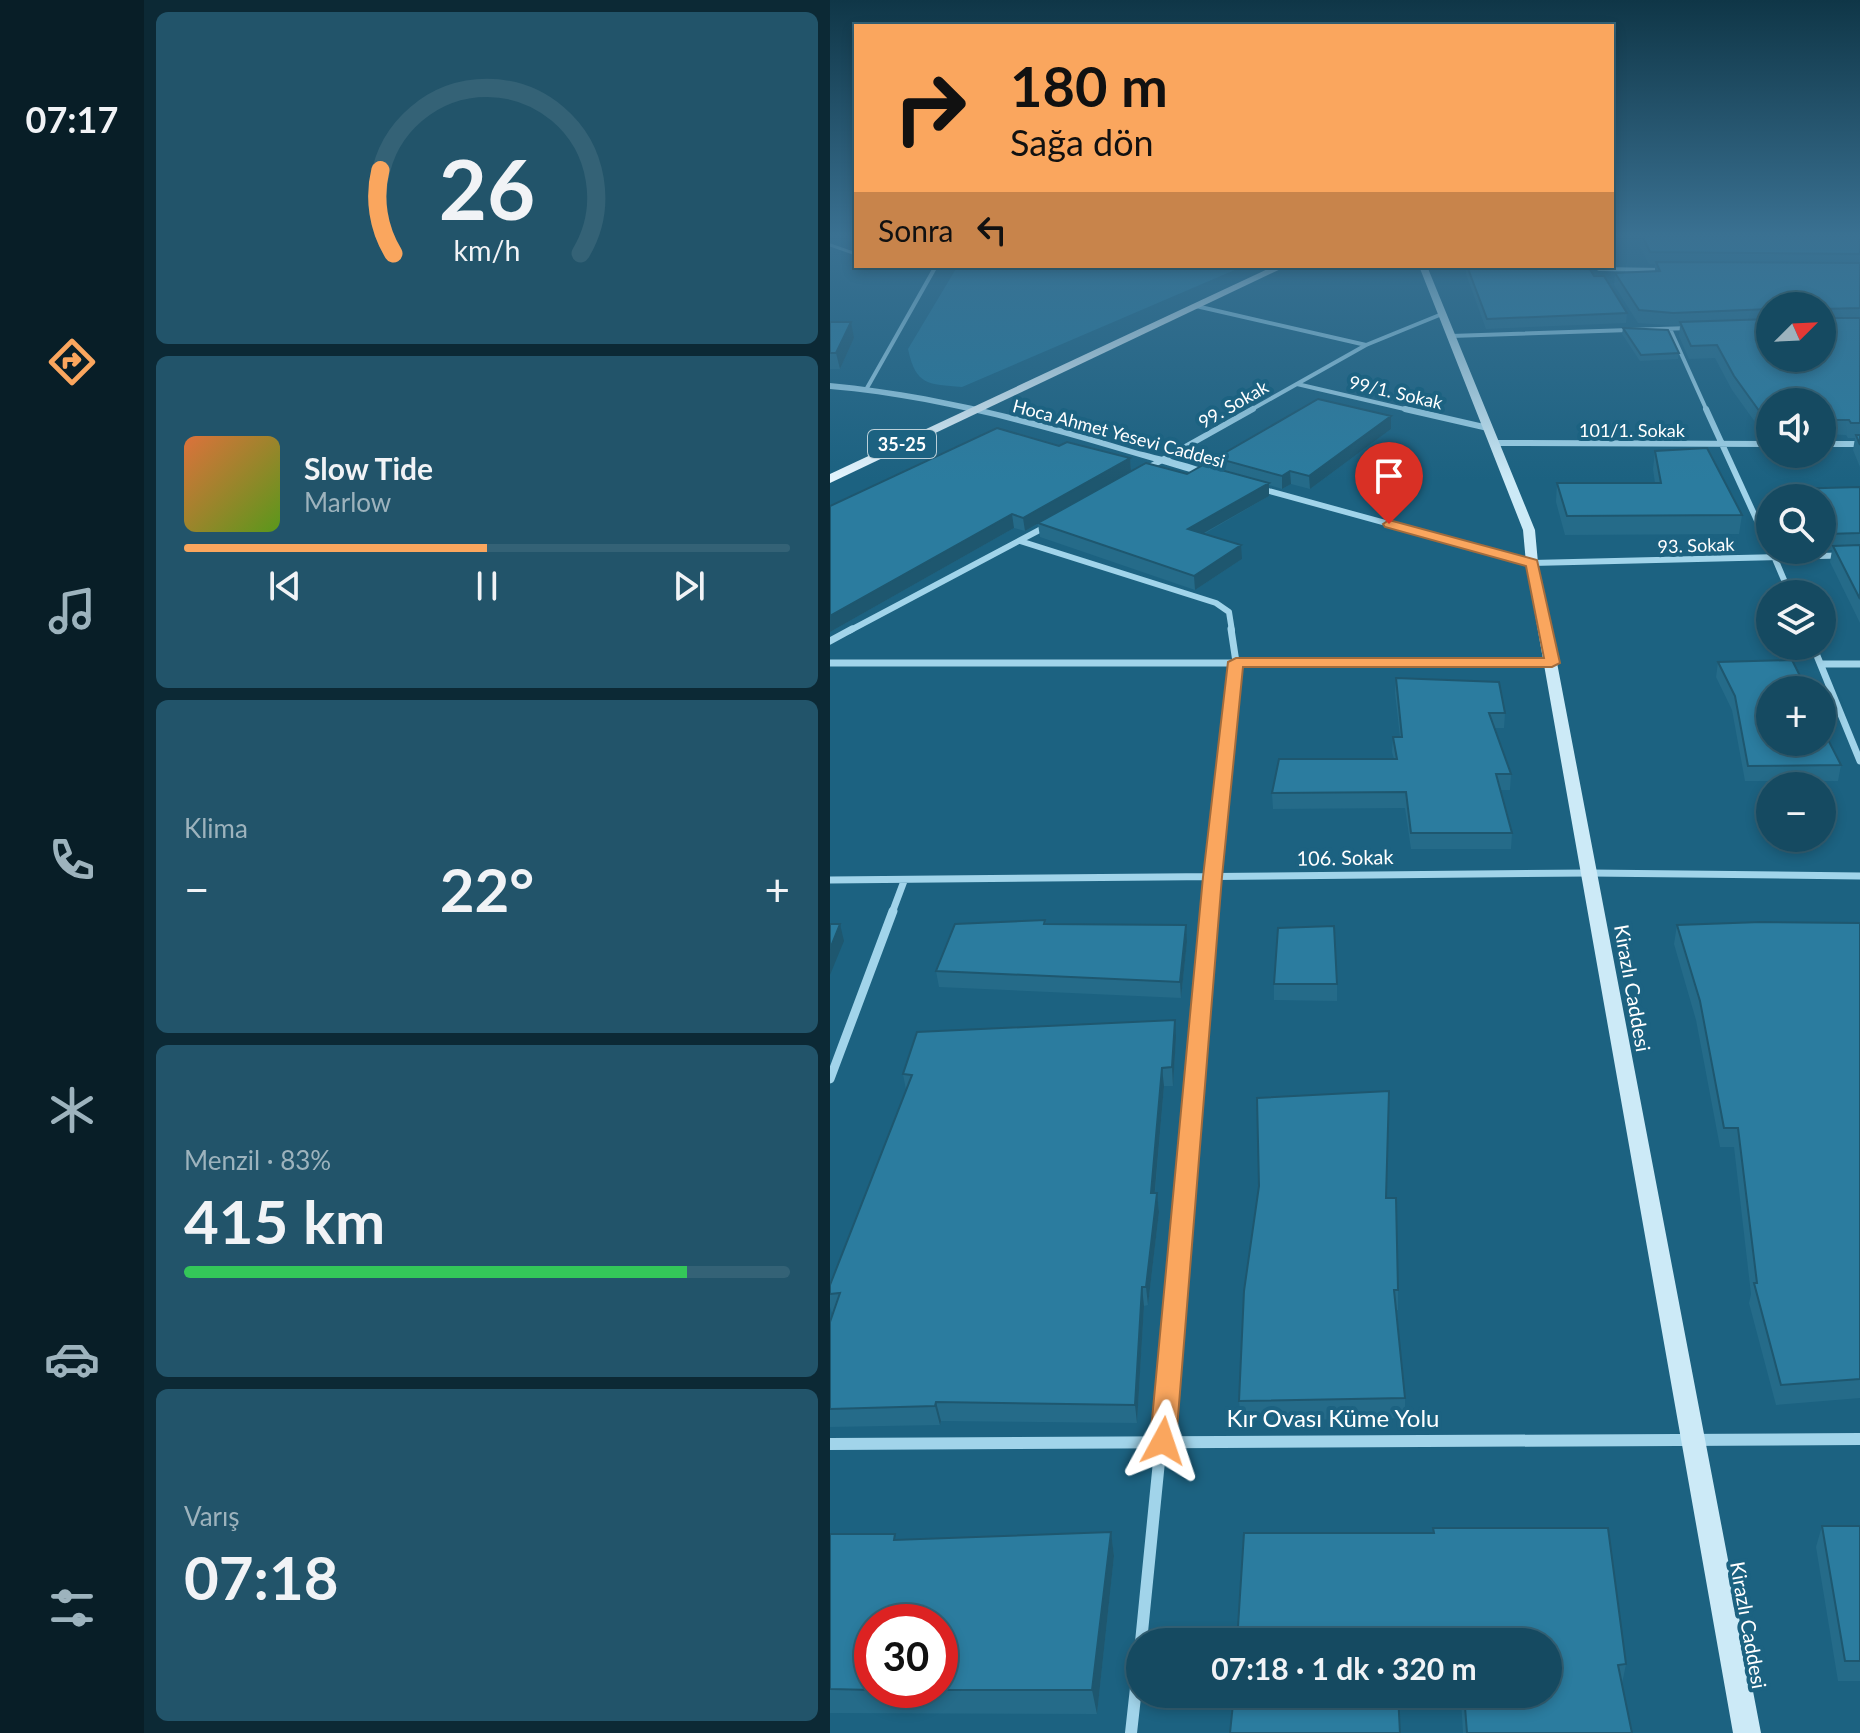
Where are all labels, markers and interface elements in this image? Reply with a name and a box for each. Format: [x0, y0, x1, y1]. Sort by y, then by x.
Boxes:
text: 180 m [1010, 52, 1168, 119]
icon: right [878, 56, 982, 160]
text: 07:17 [26, 97, 118, 141]
text: Sağa dön [1010, 120, 1154, 164]
text: 26 [439, 138, 535, 238]
icon: left [970, 208, 1014, 252]
text: Sonra [878, 212, 954, 248]
text: km/h [454, 233, 520, 267]
north arrow [1756, 292, 1836, 372]
map controls [1756, 292, 1836, 852]
icon: directions [44, 334, 100, 390]
street label: 99/1. Sokak [1347, 371, 1446, 414]
street label: 99. Sokak [1194, 375, 1273, 433]
button: sound [1756, 388, 1836, 468]
street label: Hoca Ahmet Yesevi Caddesi [1010, 394, 1228, 472]
street label: 101/1. Sokak [1579, 419, 1686, 441]
road number: 35-25 [868, 430, 936, 458]
pin [1355, 442, 1423, 524]
text: Slow Tide [304, 450, 433, 486]
icon: arrive [1367, 454, 1411, 498]
button: search [1756, 484, 1836, 564]
text: Marlow [304, 486, 391, 518]
street label: 93. Sokak [1657, 533, 1736, 557]
icon: previous [263, 564, 307, 608]
icon: pause [465, 564, 509, 608]
icon: next [667, 564, 711, 608]
button: layers [1756, 580, 1836, 660]
icon: music [44, 583, 100, 639]
button: + [1756, 676, 1836, 756]
button: − [1756, 772, 1836, 852]
text: Klima [184, 812, 248, 844]
icon: phone [44, 832, 100, 888]
street label: 106. Sokak [1296, 844, 1395, 870]
text: 22° [440, 853, 534, 925]
text: − [184, 863, 210, 915]
text: + [764, 863, 790, 915]
street label: Kirazlı Caddesi [1610, 923, 1656, 1053]
icon: climate [44, 1082, 100, 1138]
text: Menzil · 83% [184, 1144, 331, 1176]
text: 415 km [184, 1185, 385, 1257]
icon: car [44, 1331, 100, 1387]
position arrow [1121, 1399, 1205, 1483]
street label: Kır Ovası Küme Yolu [1227, 1403, 1439, 1432]
text: Varış [184, 1500, 240, 1532]
text: 07:18 [184, 1541, 339, 1613]
street label: Kirazlı Caddesi [1726, 1560, 1772, 1690]
icon: filters [44, 1580, 100, 1636]
speed limit sign: 30 [854, 1604, 958, 1708]
text: 07:18 · 1 dk · 320 m [1211, 1650, 1477, 1686]

